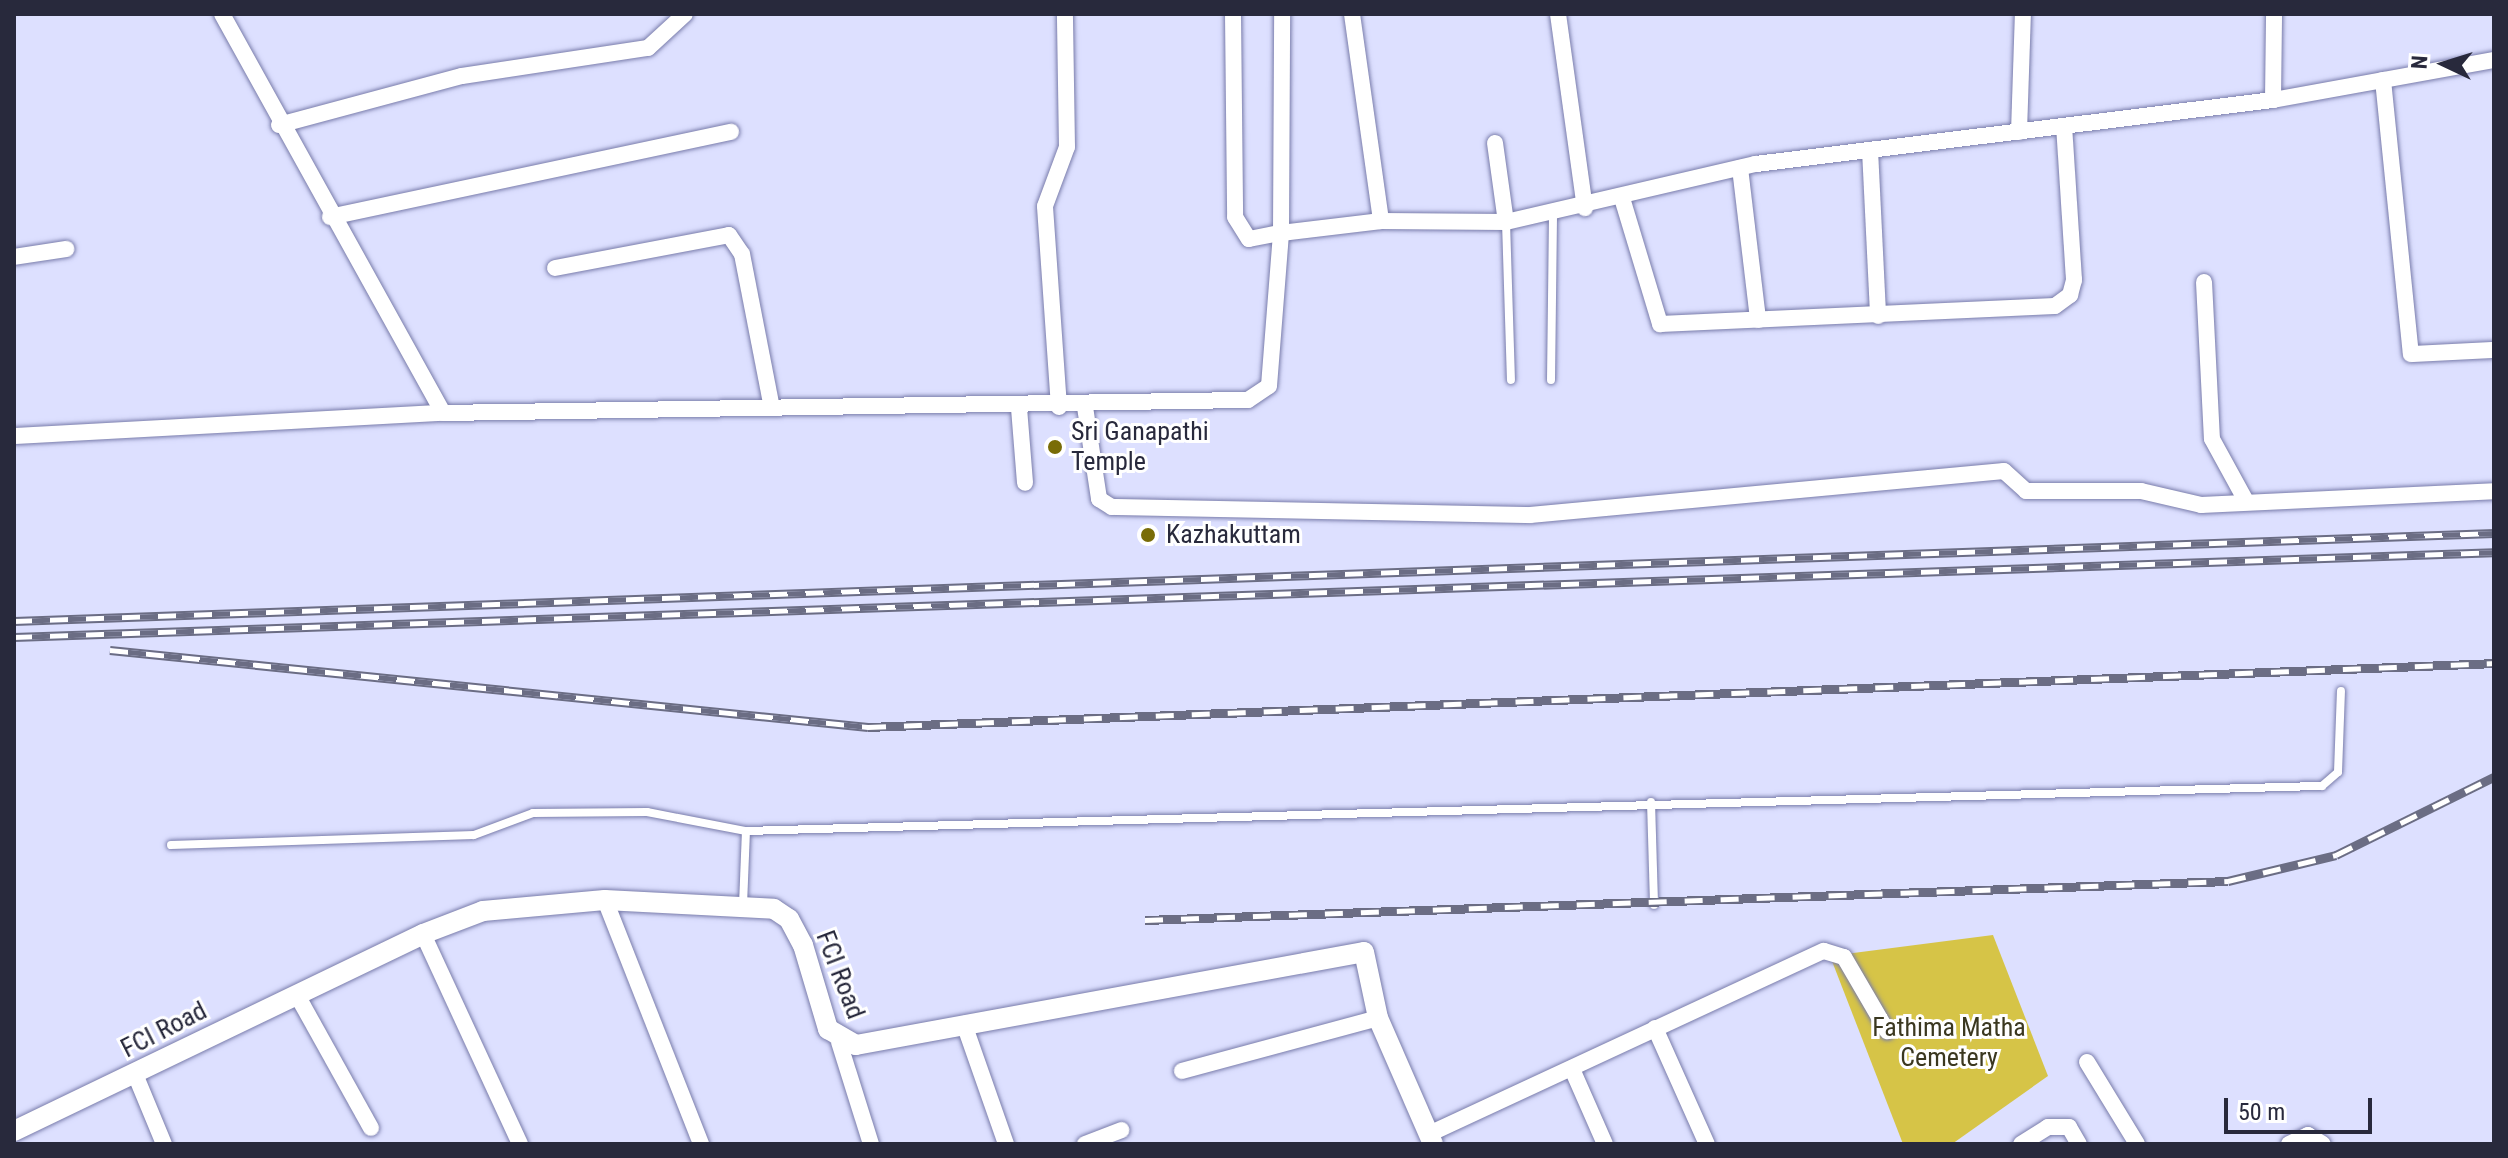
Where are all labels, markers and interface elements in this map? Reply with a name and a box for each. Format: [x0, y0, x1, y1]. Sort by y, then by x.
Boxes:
north arrow [2404, 24, 2484, 104]
text: N [2407, 55, 2432, 70]
place label: Sri Ganapathi Temple [1071, 416, 1209, 478]
marker: Sri Ganapathi Temple [1046, 438, 1064, 456]
place label: Kazhakuttam [1166, 519, 1301, 551]
marker: Kazhakuttam [1137, 524, 1159, 546]
street label: FCI Road [809, 927, 871, 1023]
street label: FCI Road [116, 995, 212, 1065]
park label: Fathima Matha Cemetery [1872, 1012, 2026, 1074]
scale bar [2228, 1082, 2376, 1132]
text: 50 m [2238, 1098, 2285, 1126]

